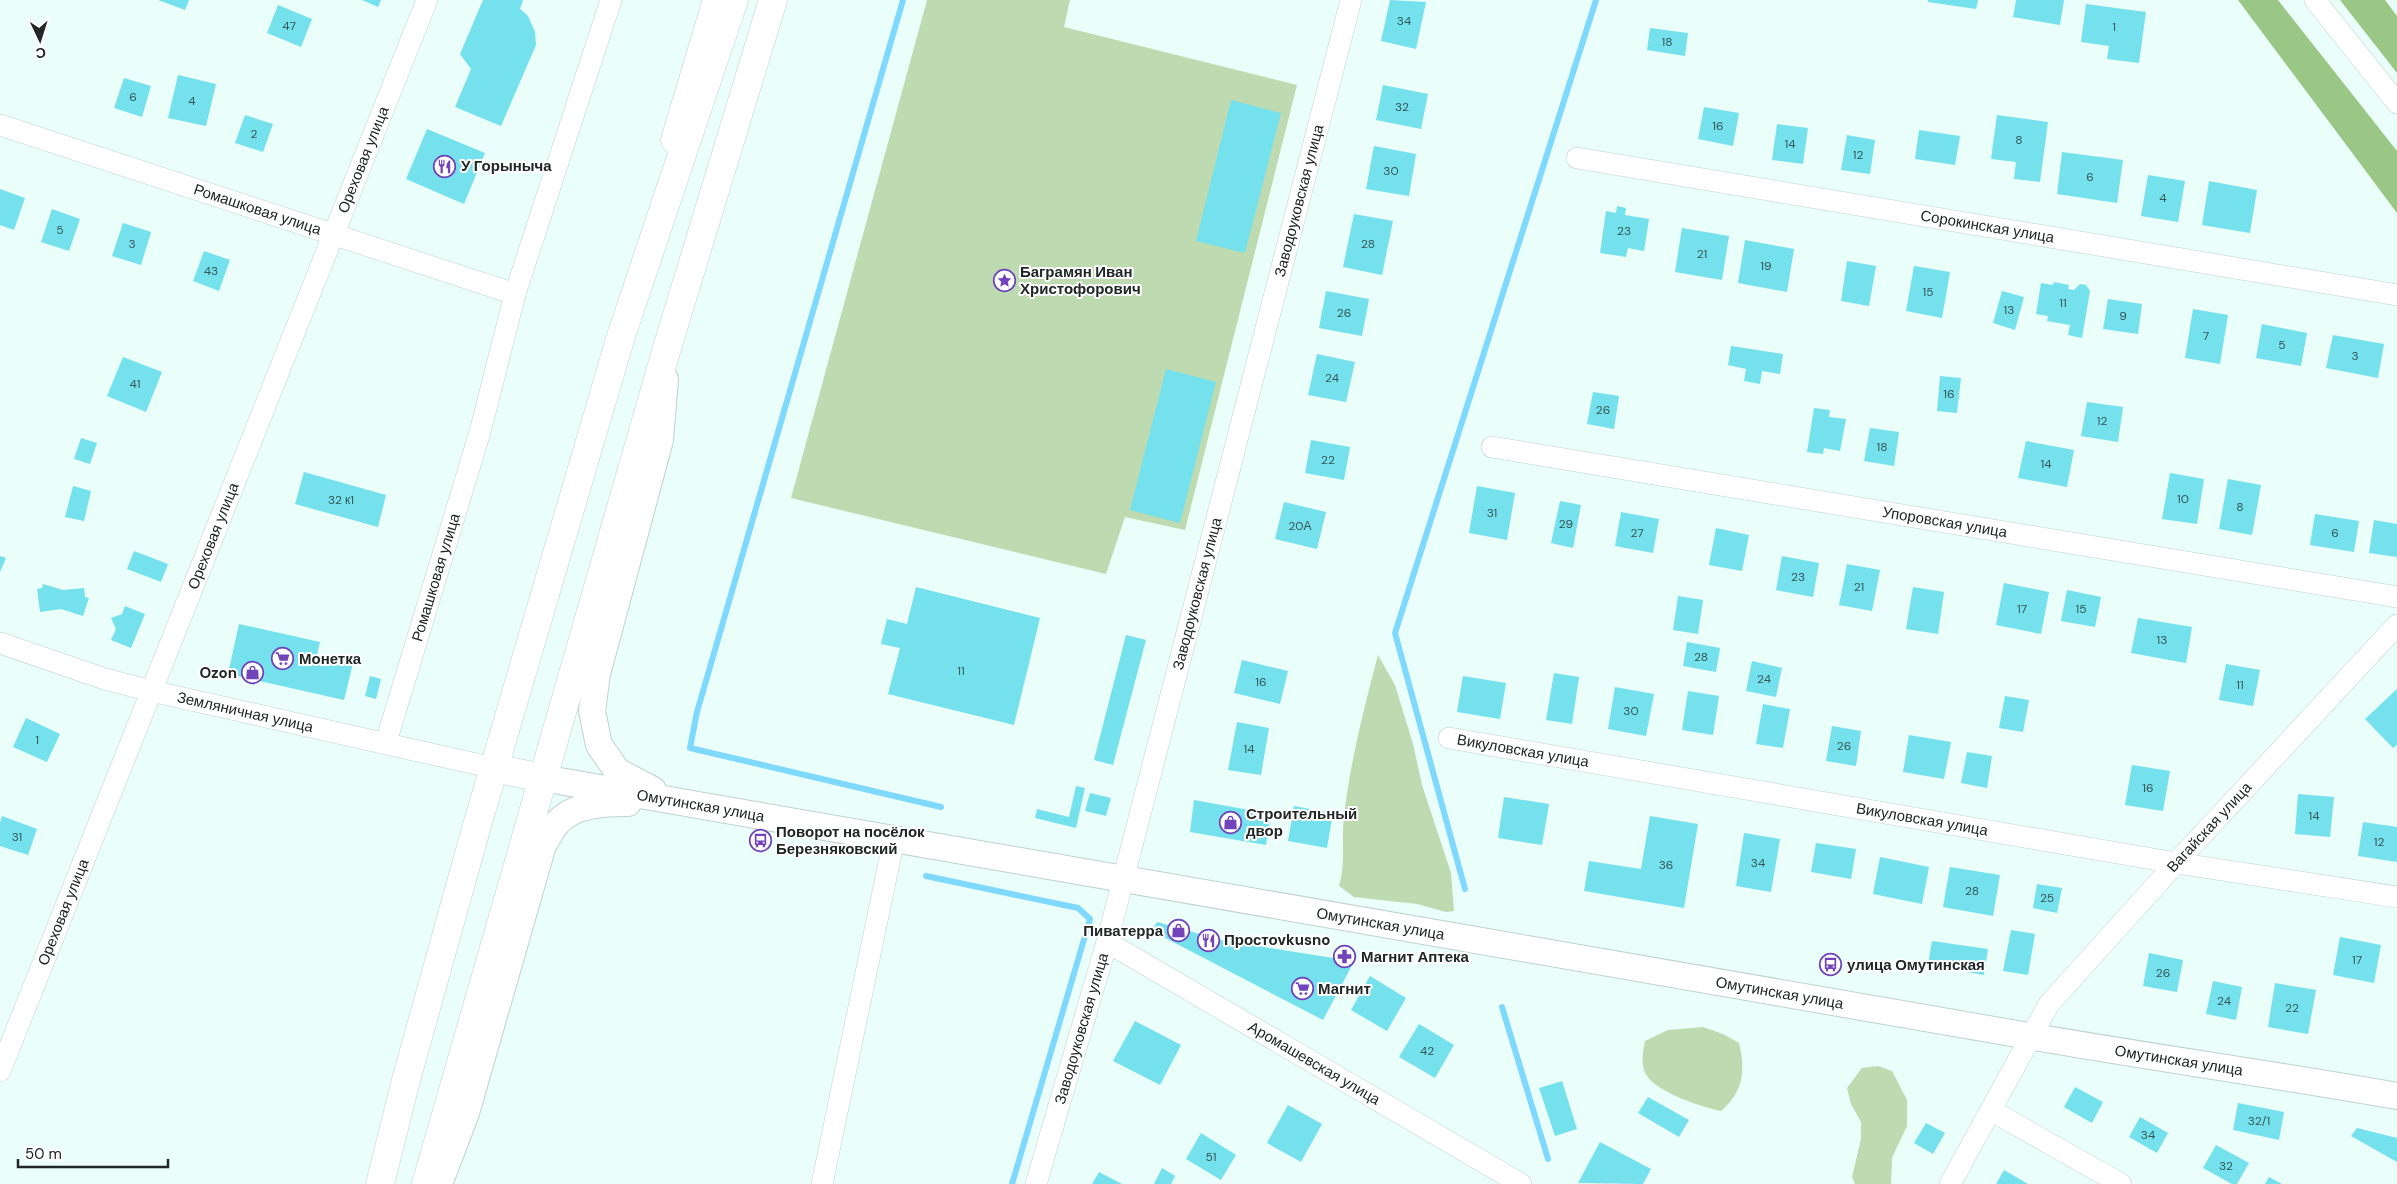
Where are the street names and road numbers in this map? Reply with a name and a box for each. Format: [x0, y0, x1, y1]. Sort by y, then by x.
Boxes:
street label: Ореховая улица [333, 103, 394, 216]
street label: Заводоуковская улица [1270, 122, 1329, 279]
street label: Ромашковая улица [191, 179, 324, 240]
street label: Сорокинская улица [1919, 206, 2056, 248]
street label: Ореховая улица [183, 479, 244, 592]
street label: Упоровская улица [1881, 502, 2009, 542]
street label: Ромашковая улица [407, 510, 465, 644]
street label: Заводоуковская улица [1168, 515, 1227, 672]
street label: Земляничная улица [175, 687, 316, 737]
street label: Викуловская улица [1455, 730, 1591, 772]
street label: Вагайская улица [2162, 777, 2257, 877]
street label: Омутинская улица [635, 785, 767, 827]
street label: Викуловская улица [1855, 798, 1990, 841]
street label: Ореховая улица [33, 855, 94, 968]
street label: Омутинская улица [1315, 903, 1447, 945]
street label: Заводоуковская улица [1050, 950, 1113, 1107]
street label: Омутинская улица [1714, 972, 1846, 1014]
street label: Аромашевская улица [1245, 1017, 1384, 1110]
street label: Омутинская улица [2113, 1041, 2245, 1081]

